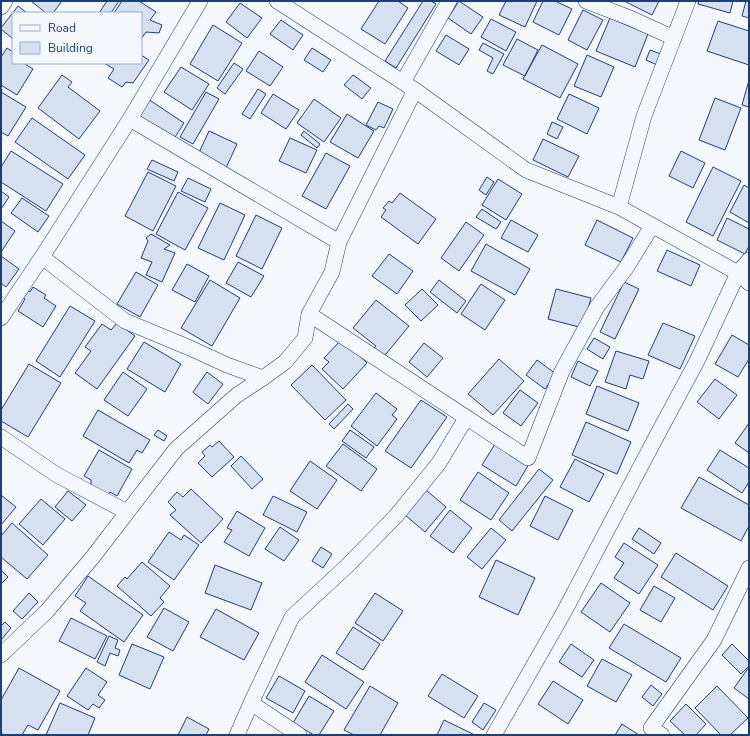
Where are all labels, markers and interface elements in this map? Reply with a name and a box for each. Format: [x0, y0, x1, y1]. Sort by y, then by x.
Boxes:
legend [12, 12, 142, 64]
text: Road [48, 20, 76, 36]
text: Building [48, 40, 93, 56]

